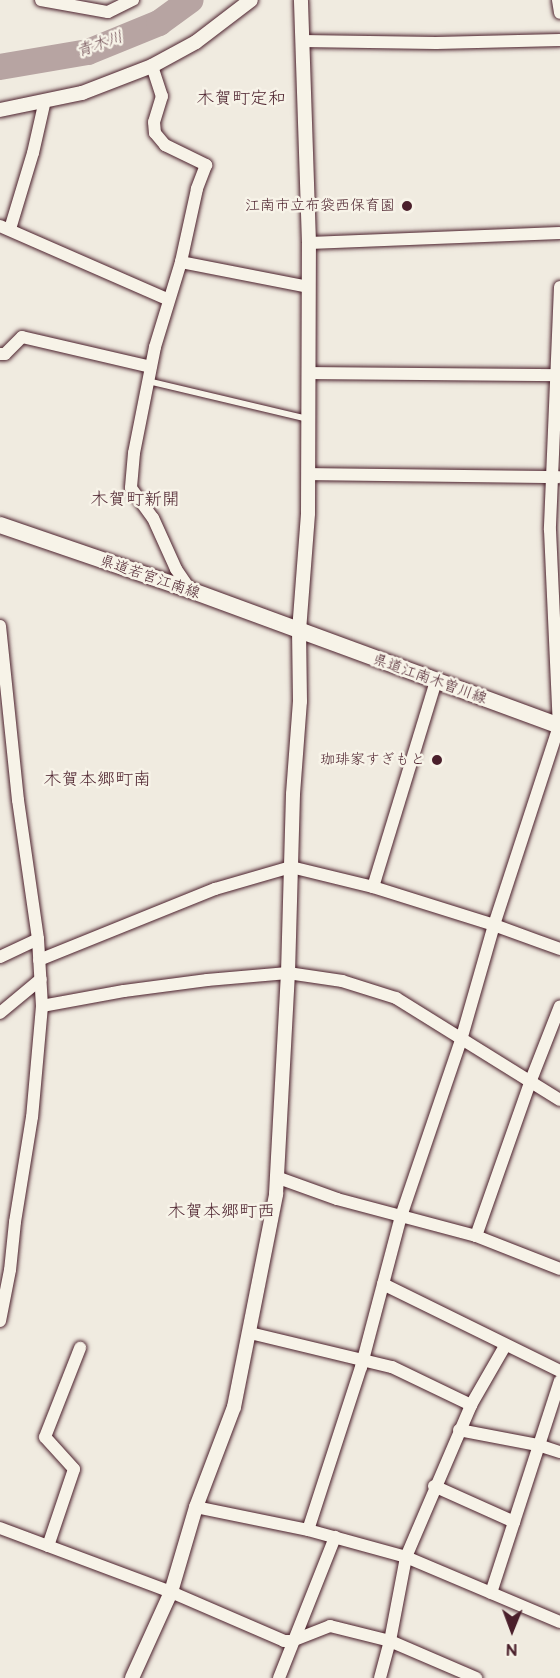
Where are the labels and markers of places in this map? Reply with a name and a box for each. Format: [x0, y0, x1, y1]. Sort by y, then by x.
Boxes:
place label: 江南市立布袋西保育園 [245, 197, 395, 215]
marker: 江南市立布袋西保育園 [400, 199, 414, 213]
place label: 珈琲家すぎもと [320, 751, 425, 769]
marker: 珈琲家すぎもと [430, 753, 444, 767]

